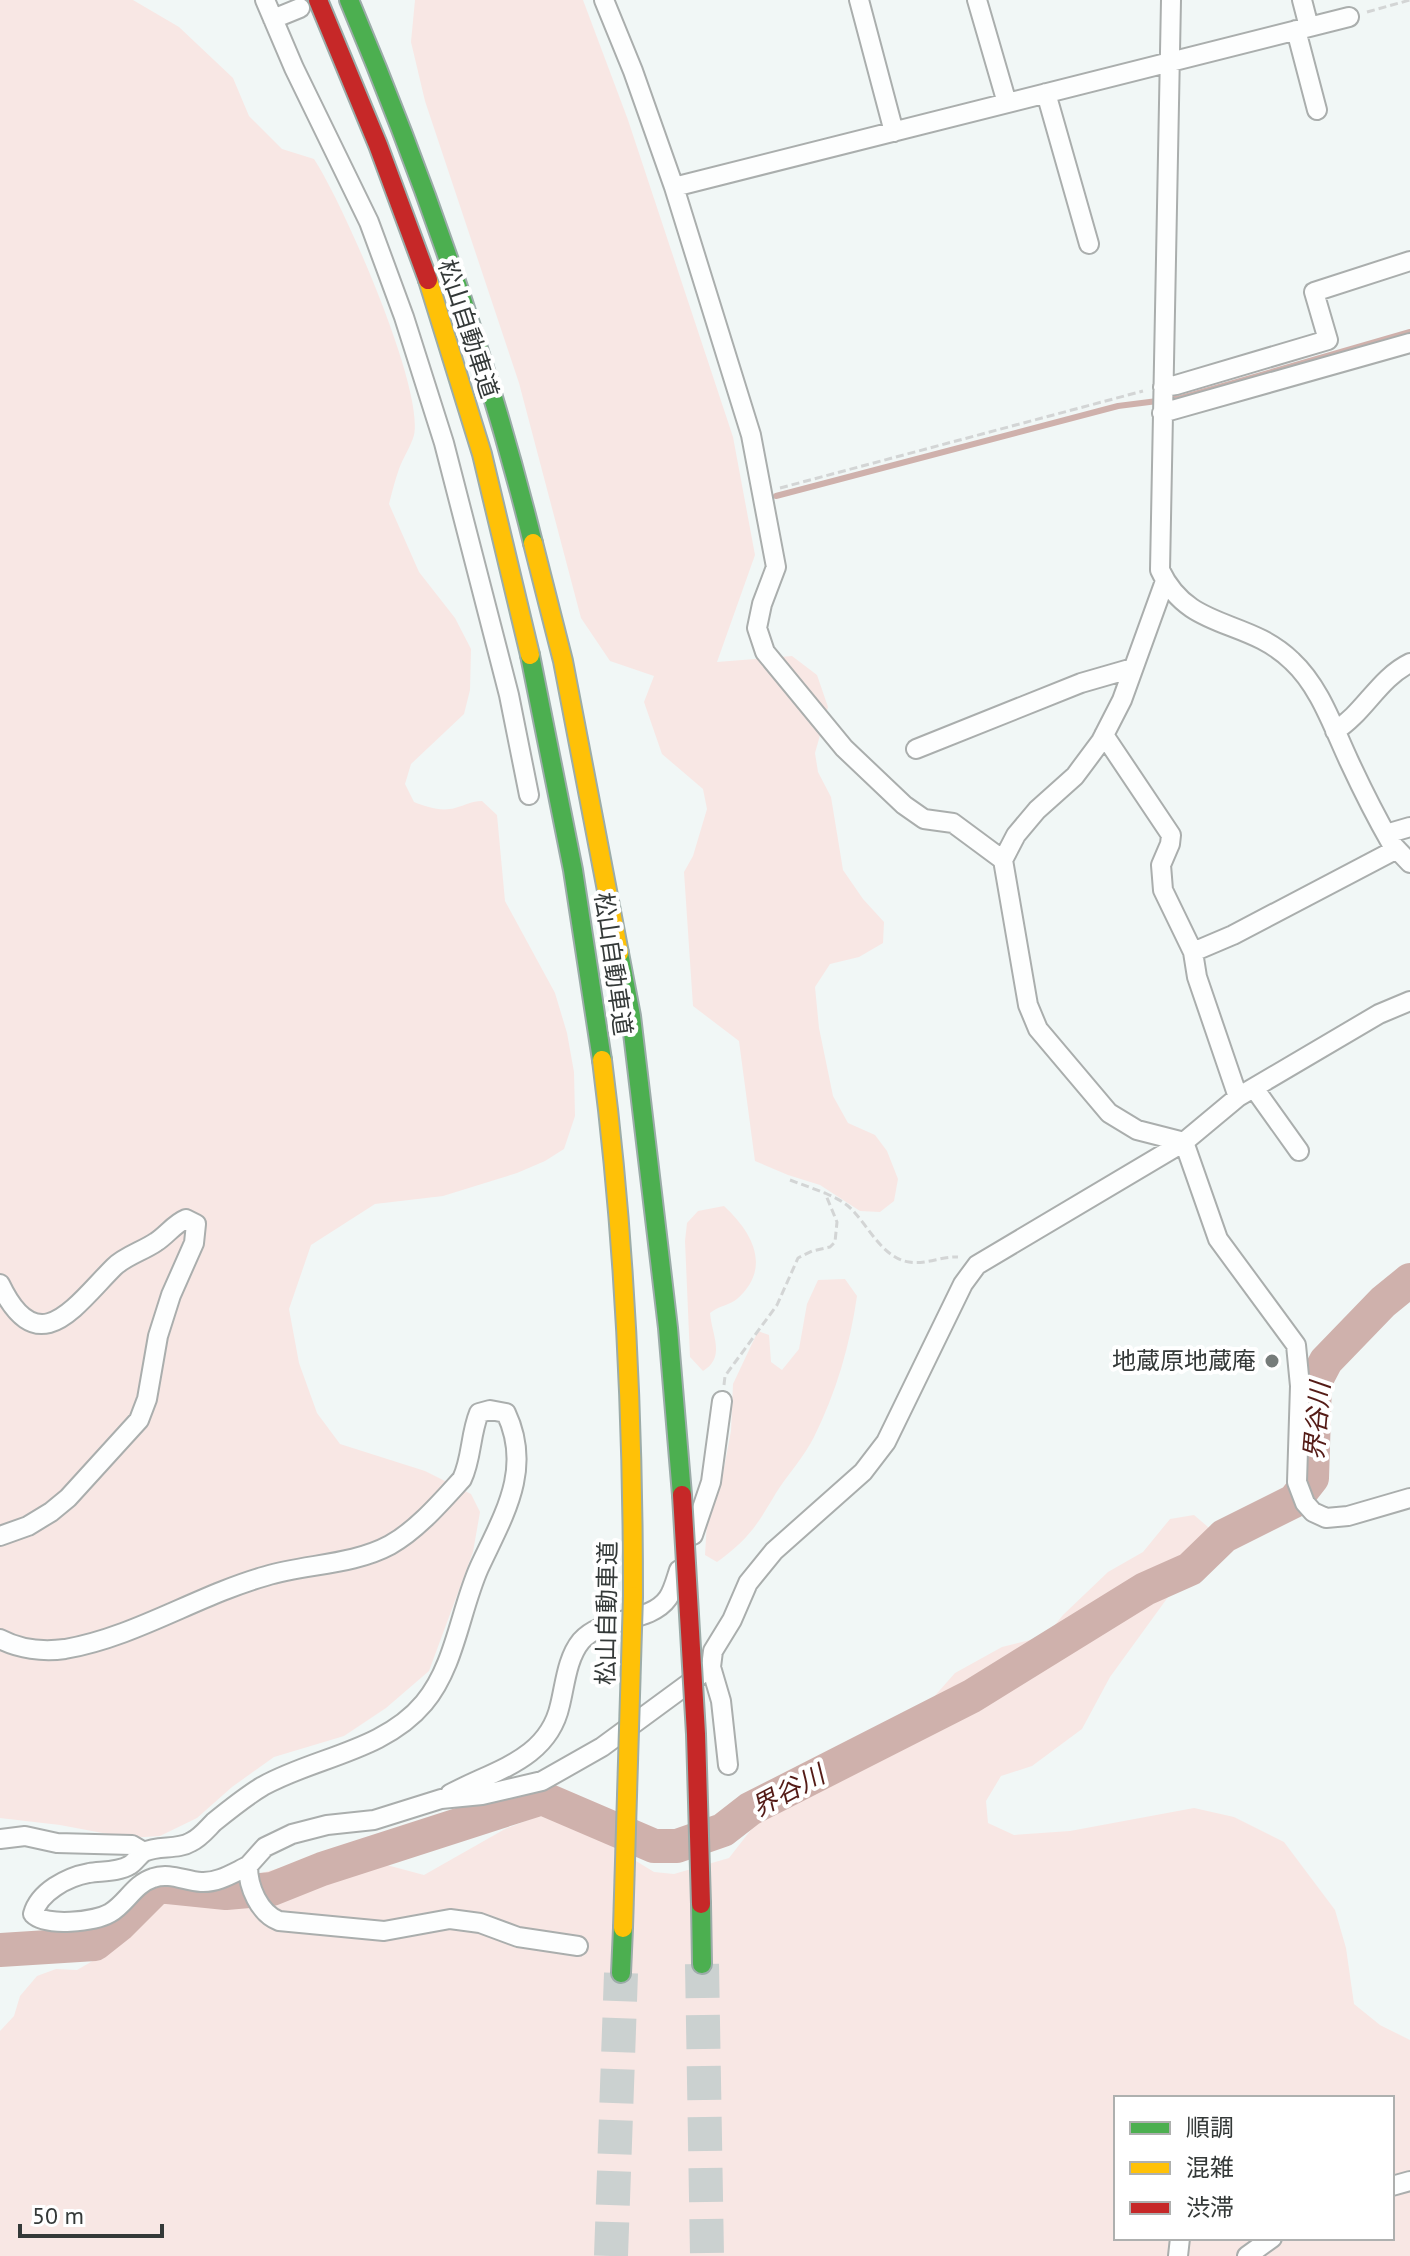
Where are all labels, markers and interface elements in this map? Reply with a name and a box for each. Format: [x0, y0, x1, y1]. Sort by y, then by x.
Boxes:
street label: 松山自動車道 [431, 256, 505, 402]
street label: 松山自動車道 [588, 890, 639, 1037]
place label: 地蔵原地蔵庵 [1112, 1345, 1256, 1376]
marker: 地蔵原地蔵庵 [1263, 1352, 1281, 1370]
water label: 界谷川 [1297, 1378, 1337, 1461]
street label: 松山自動車道 [590, 1541, 623, 1685]
water label: 界谷川 [746, 1756, 833, 1823]
legend [1114, 2096, 1394, 2240]
text: 順調 [1186, 2112, 1234, 2143]
text: 混雑 [1186, 2152, 1234, 2183]
scale bar [20, 2188, 162, 2238]
text: 渋滞 [1186, 2192, 1234, 2223]
text: 50 m [32, 2200, 84, 2231]

